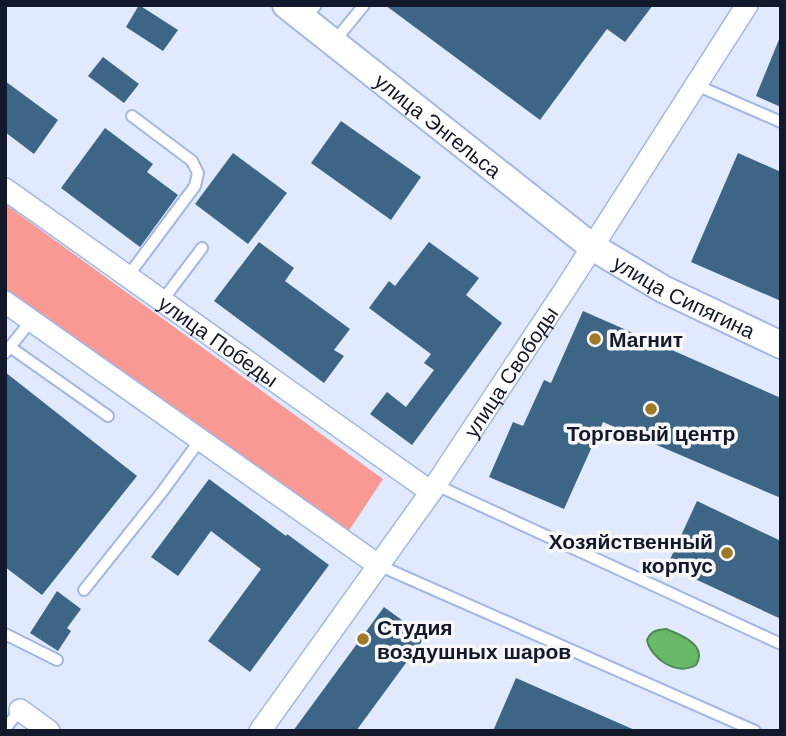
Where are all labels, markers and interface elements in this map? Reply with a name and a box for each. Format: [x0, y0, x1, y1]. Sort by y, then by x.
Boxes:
street label: улица Энгельса [371, 69, 506, 182]
street label: улица Сипягина [609, 251, 759, 343]
street label: улица Победы [154, 291, 283, 391]
street label: улица Свободы [459, 302, 562, 442]
place label: Магнит [609, 328, 683, 351]
marker: Магнит [587, 331, 603, 347]
marker: Торговый центр [643, 401, 659, 417]
place label: Торговый центр [567, 422, 735, 445]
place label: Хозяйственный корпус [549, 530, 713, 577]
marker: Хозяйственный корпус [719, 545, 735, 561]
place label: Студия воздушных шаров [377, 616, 571, 663]
marker: Студия воздушных шаров [355, 631, 371, 647]

